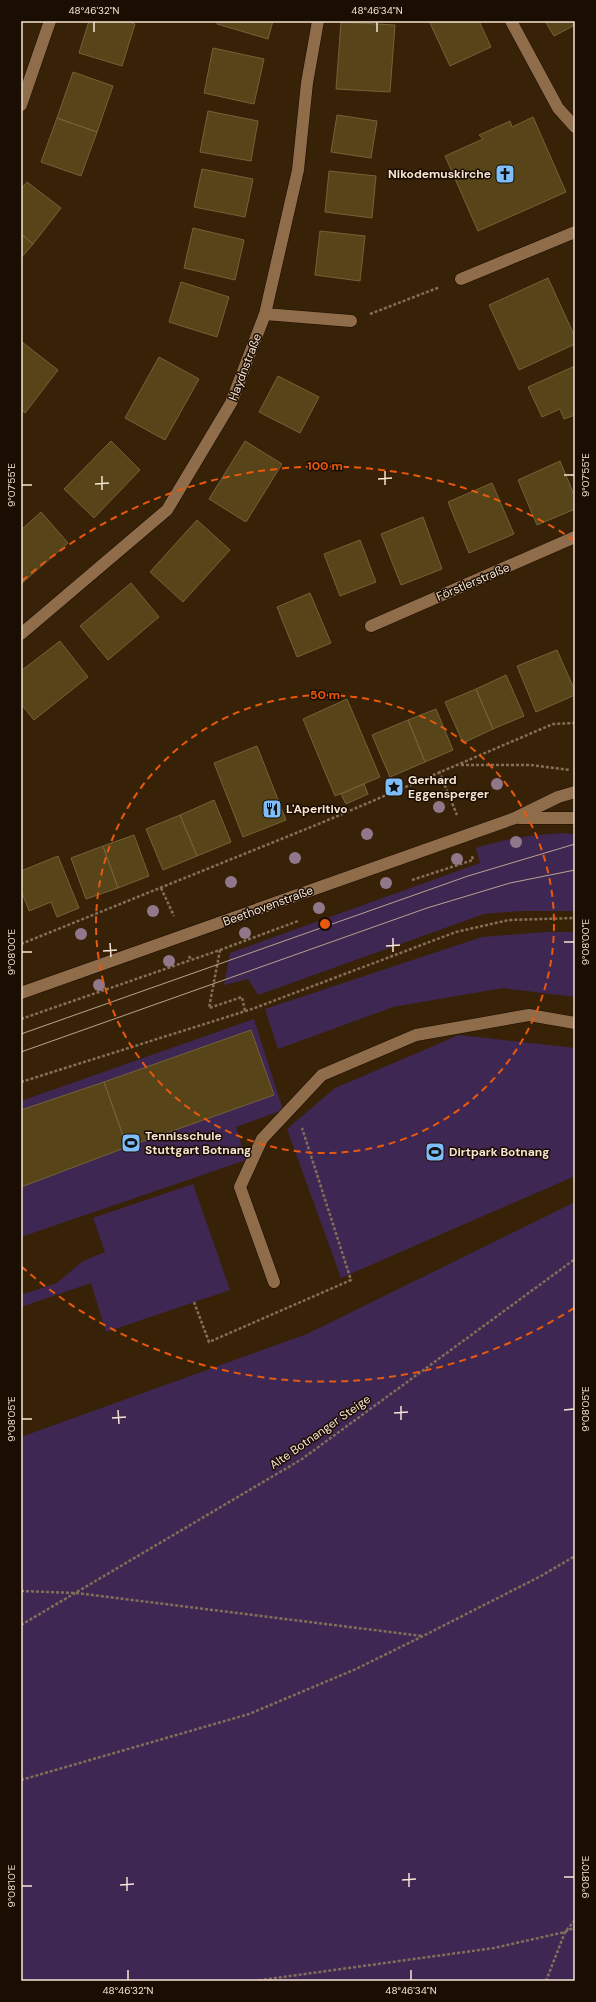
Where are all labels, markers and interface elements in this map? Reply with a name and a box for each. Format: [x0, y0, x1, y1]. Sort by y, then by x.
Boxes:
text: 48°46'32"N [68, 4, 120, 17]
text: 48°46'34"N [351, 4, 403, 17]
church icon: Nikodemuskirche [494, 163, 516, 185]
place label: Nikodemuskirche [388, 166, 491, 182]
street label: Haydnstraße [225, 331, 265, 403]
text: 9°07'55"E [579, 453, 592, 497]
text: 100 m [307, 458, 343, 474]
text: 9°07'55"E [5, 463, 18, 507]
street label: Förstlerstraße [434, 559, 512, 605]
text: 50 m [310, 687, 340, 703]
place label: Gerhard Eggensperger [408, 772, 489, 802]
place icon: Gerhard Eggensperger [383, 776, 405, 798]
restaurant icon: L'Aperitivo [261, 798, 283, 820]
place label: L'Aperitivo [286, 801, 348, 817]
street label: Beethovenstraße [221, 882, 315, 930]
centre of rings [318, 917, 332, 931]
text: 9°08'00"E [579, 918, 592, 965]
text: 9°08'00"E [5, 928, 18, 975]
place label: Tennisschule Stuttgart Botnang [145, 1128, 251, 1158]
sports icon: Tennisschule Stuttgart Botnang [120, 1132, 142, 1154]
sports icon: Dirtpark Botnang [424, 1141, 446, 1163]
place label: Dirtpark Botnang [449, 1144, 549, 1160]
text: 9°08'05"E [579, 1386, 592, 1432]
street label: Alte Botnanger Steige [266, 1391, 374, 1473]
text: 9°08'05"E [5, 1396, 18, 1442]
text: 9°08'10"E [579, 1855, 592, 1898]
text: 9°08'10"E [5, 1864, 18, 1907]
text: 48°46'32"N [102, 1984, 154, 1997]
text: 48°46'34"N [385, 1984, 437, 1997]

